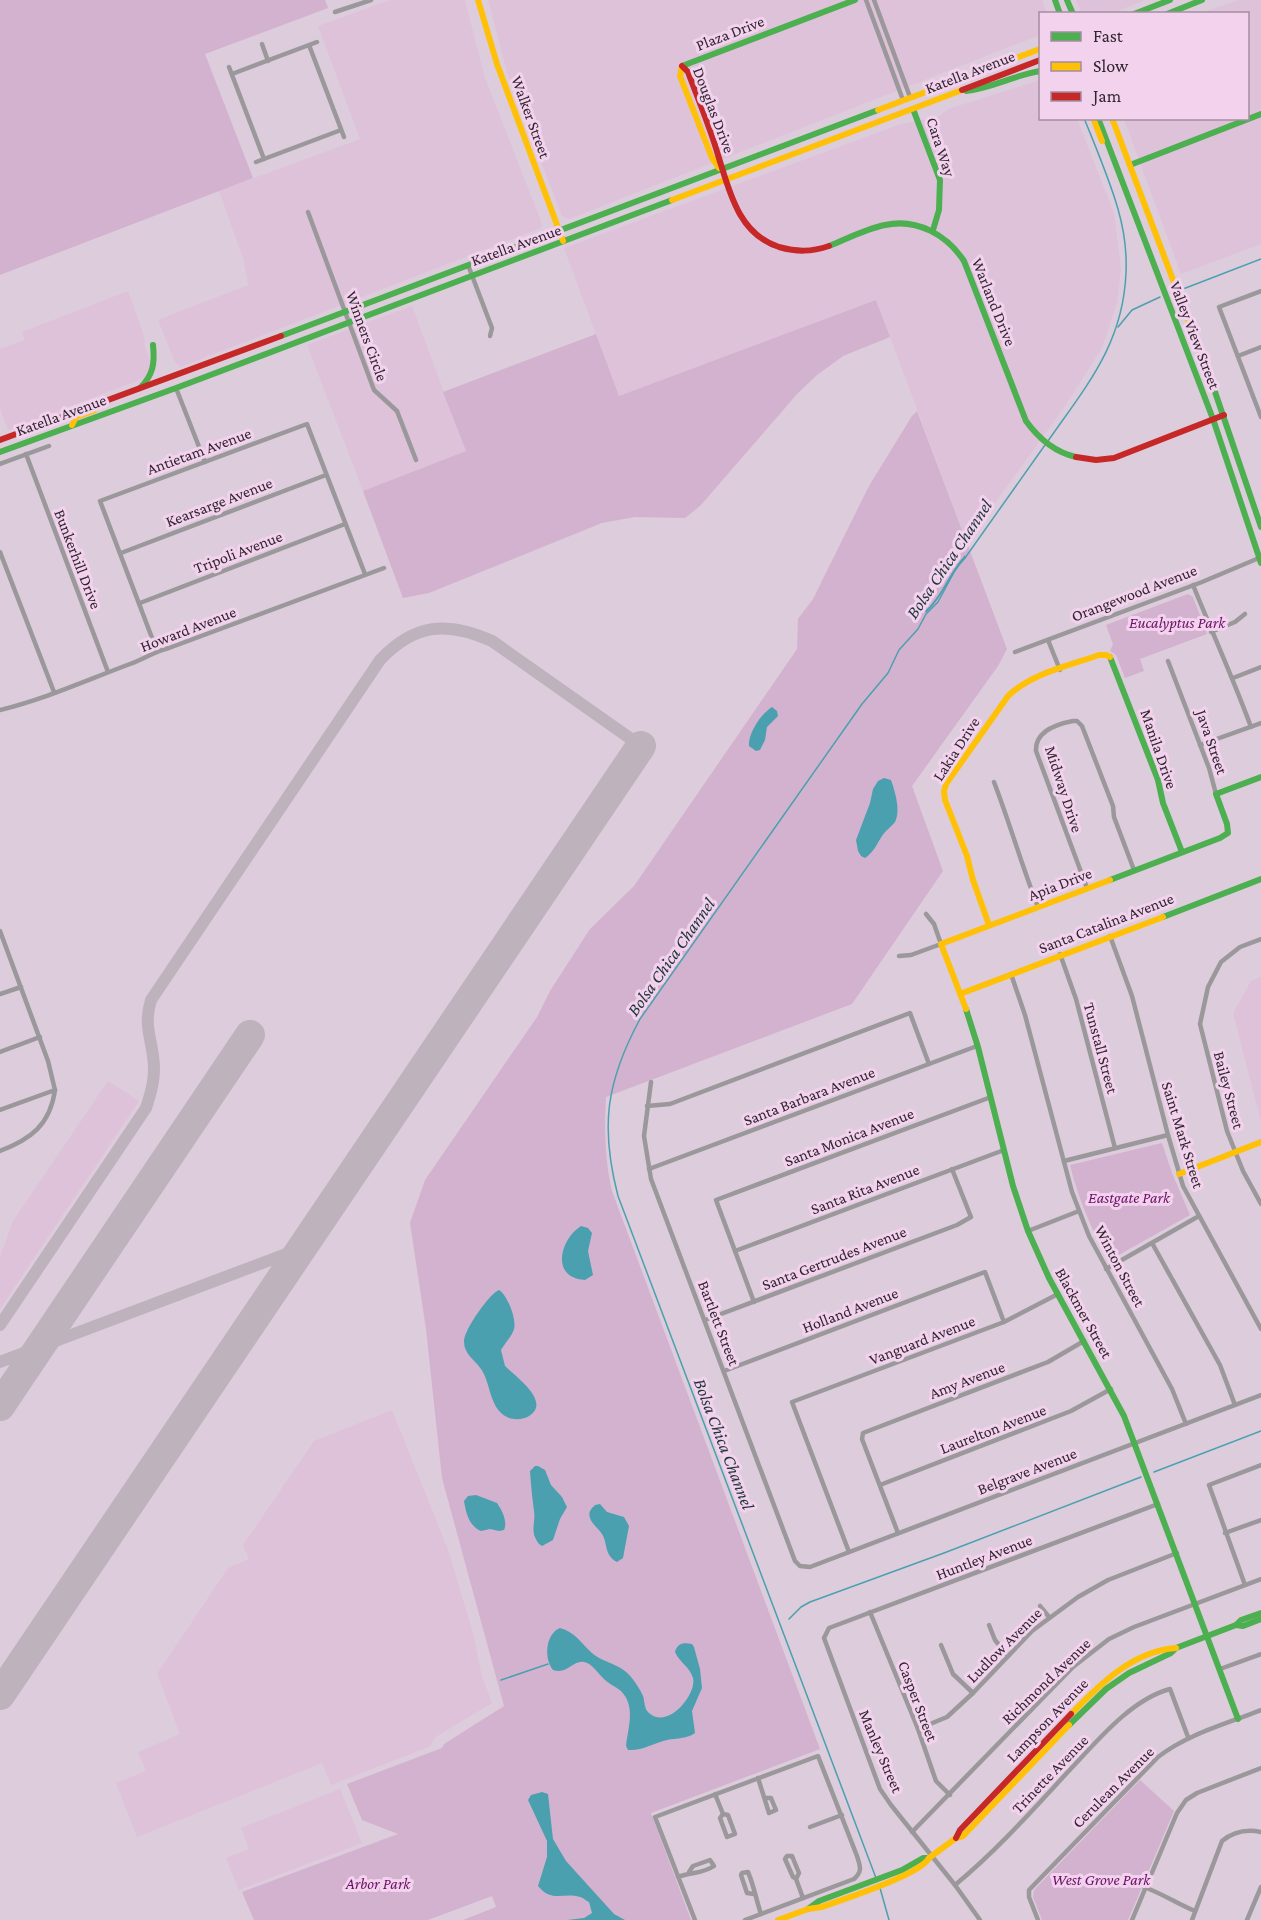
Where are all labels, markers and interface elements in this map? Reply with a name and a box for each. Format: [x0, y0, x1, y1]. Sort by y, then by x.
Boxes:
street label: Plaza Drive [694, 12, 766, 54]
legend [1039, 12, 1249, 120]
text: Fast [1093, 26, 1124, 46]
street label: Katella Avenue [923, 47, 1017, 97]
text: Slow [1093, 56, 1129, 76]
street label: Douglas Drive [689, 65, 738, 156]
street label: Walker Street [508, 74, 554, 161]
text: Jam [1091, 86, 1122, 106]
street label: Cara Way [923, 115, 959, 180]
street label: Katella Avenue [469, 221, 563, 269]
street label: Warland Drive [969, 256, 1019, 348]
street label: Valley View Street [1166, 279, 1224, 392]
street label: Winners Circle [343, 289, 391, 383]
street label: Katella Avenue [14, 391, 108, 439]
street label: Antietam Avenue [144, 424, 254, 478]
street label: Kearsarge Avenue [163, 474, 275, 531]
water label: Bolsa Chica Channel [902, 495, 996, 622]
street label: Bunkerhill Drive [51, 507, 105, 611]
street label: Tripoli Avenue [191, 527, 285, 578]
street label: Orangewood Avenue [1069, 561, 1199, 626]
street label: Howard Avenue [138, 603, 238, 655]
park label: Eucalyptus Park [1129, 614, 1226, 632]
street label: Java Street [1191, 706, 1231, 778]
street label: Manila Drive [1137, 707, 1181, 791]
street label: Lakia Drive [929, 714, 983, 784]
street label: Midway Drive [1041, 744, 1086, 835]
street label: Apia Drive [1026, 864, 1095, 905]
street label: Santa Catalina Avenue [1036, 889, 1176, 957]
water label: Bolsa Chica Channel [623, 894, 719, 1020]
street label: Tunstall Street [1081, 1001, 1121, 1096]
street label: Bailey Street [1210, 1049, 1248, 1131]
street label: Santa Barbara Avenue [741, 1063, 877, 1129]
street label: Saint Mark Street [1159, 1080, 1207, 1191]
street label: Santa Monica Avenue [782, 1104, 916, 1170]
street label: Santa Rita Avenue [808, 1160, 922, 1218]
park label: Eastgate Park [1088, 1189, 1171, 1207]
street label: Santa Gertrudes Avenue [759, 1223, 909, 1293]
street label: Winton Street [1092, 1223, 1149, 1310]
street label: Blackmer Street [1052, 1265, 1116, 1362]
street label: Bartlett Street [695, 1278, 743, 1368]
street label: Holland Avenue [800, 1284, 900, 1336]
street label: Vanguard Avenue [867, 1312, 978, 1369]
street label: Amy Avenue [927, 1358, 1007, 1403]
water label: Bolsa Chica Channel [690, 1376, 758, 1513]
street label: Laurelton Avenue [938, 1401, 1048, 1457]
street label: Belgrave Avenue [975, 1444, 1079, 1499]
street label: Huntley Avenue [934, 1531, 1035, 1584]
street label: Ludlow Avenue [963, 1604, 1045, 1686]
street label: Richmond Avenue [998, 1635, 1094, 1727]
street label: Casper Street [894, 1658, 941, 1745]
street label: Lampson Avenue [1003, 1675, 1092, 1766]
street label: Manley Street [855, 1707, 906, 1796]
street label: Trinette Avenue [1009, 1731, 1091, 1817]
street label: Cerulean Avenue [1069, 1743, 1157, 1831]
park label: West Grove Park [1052, 1871, 1151, 1888]
park label: Arbor Park [345, 1875, 411, 1892]

